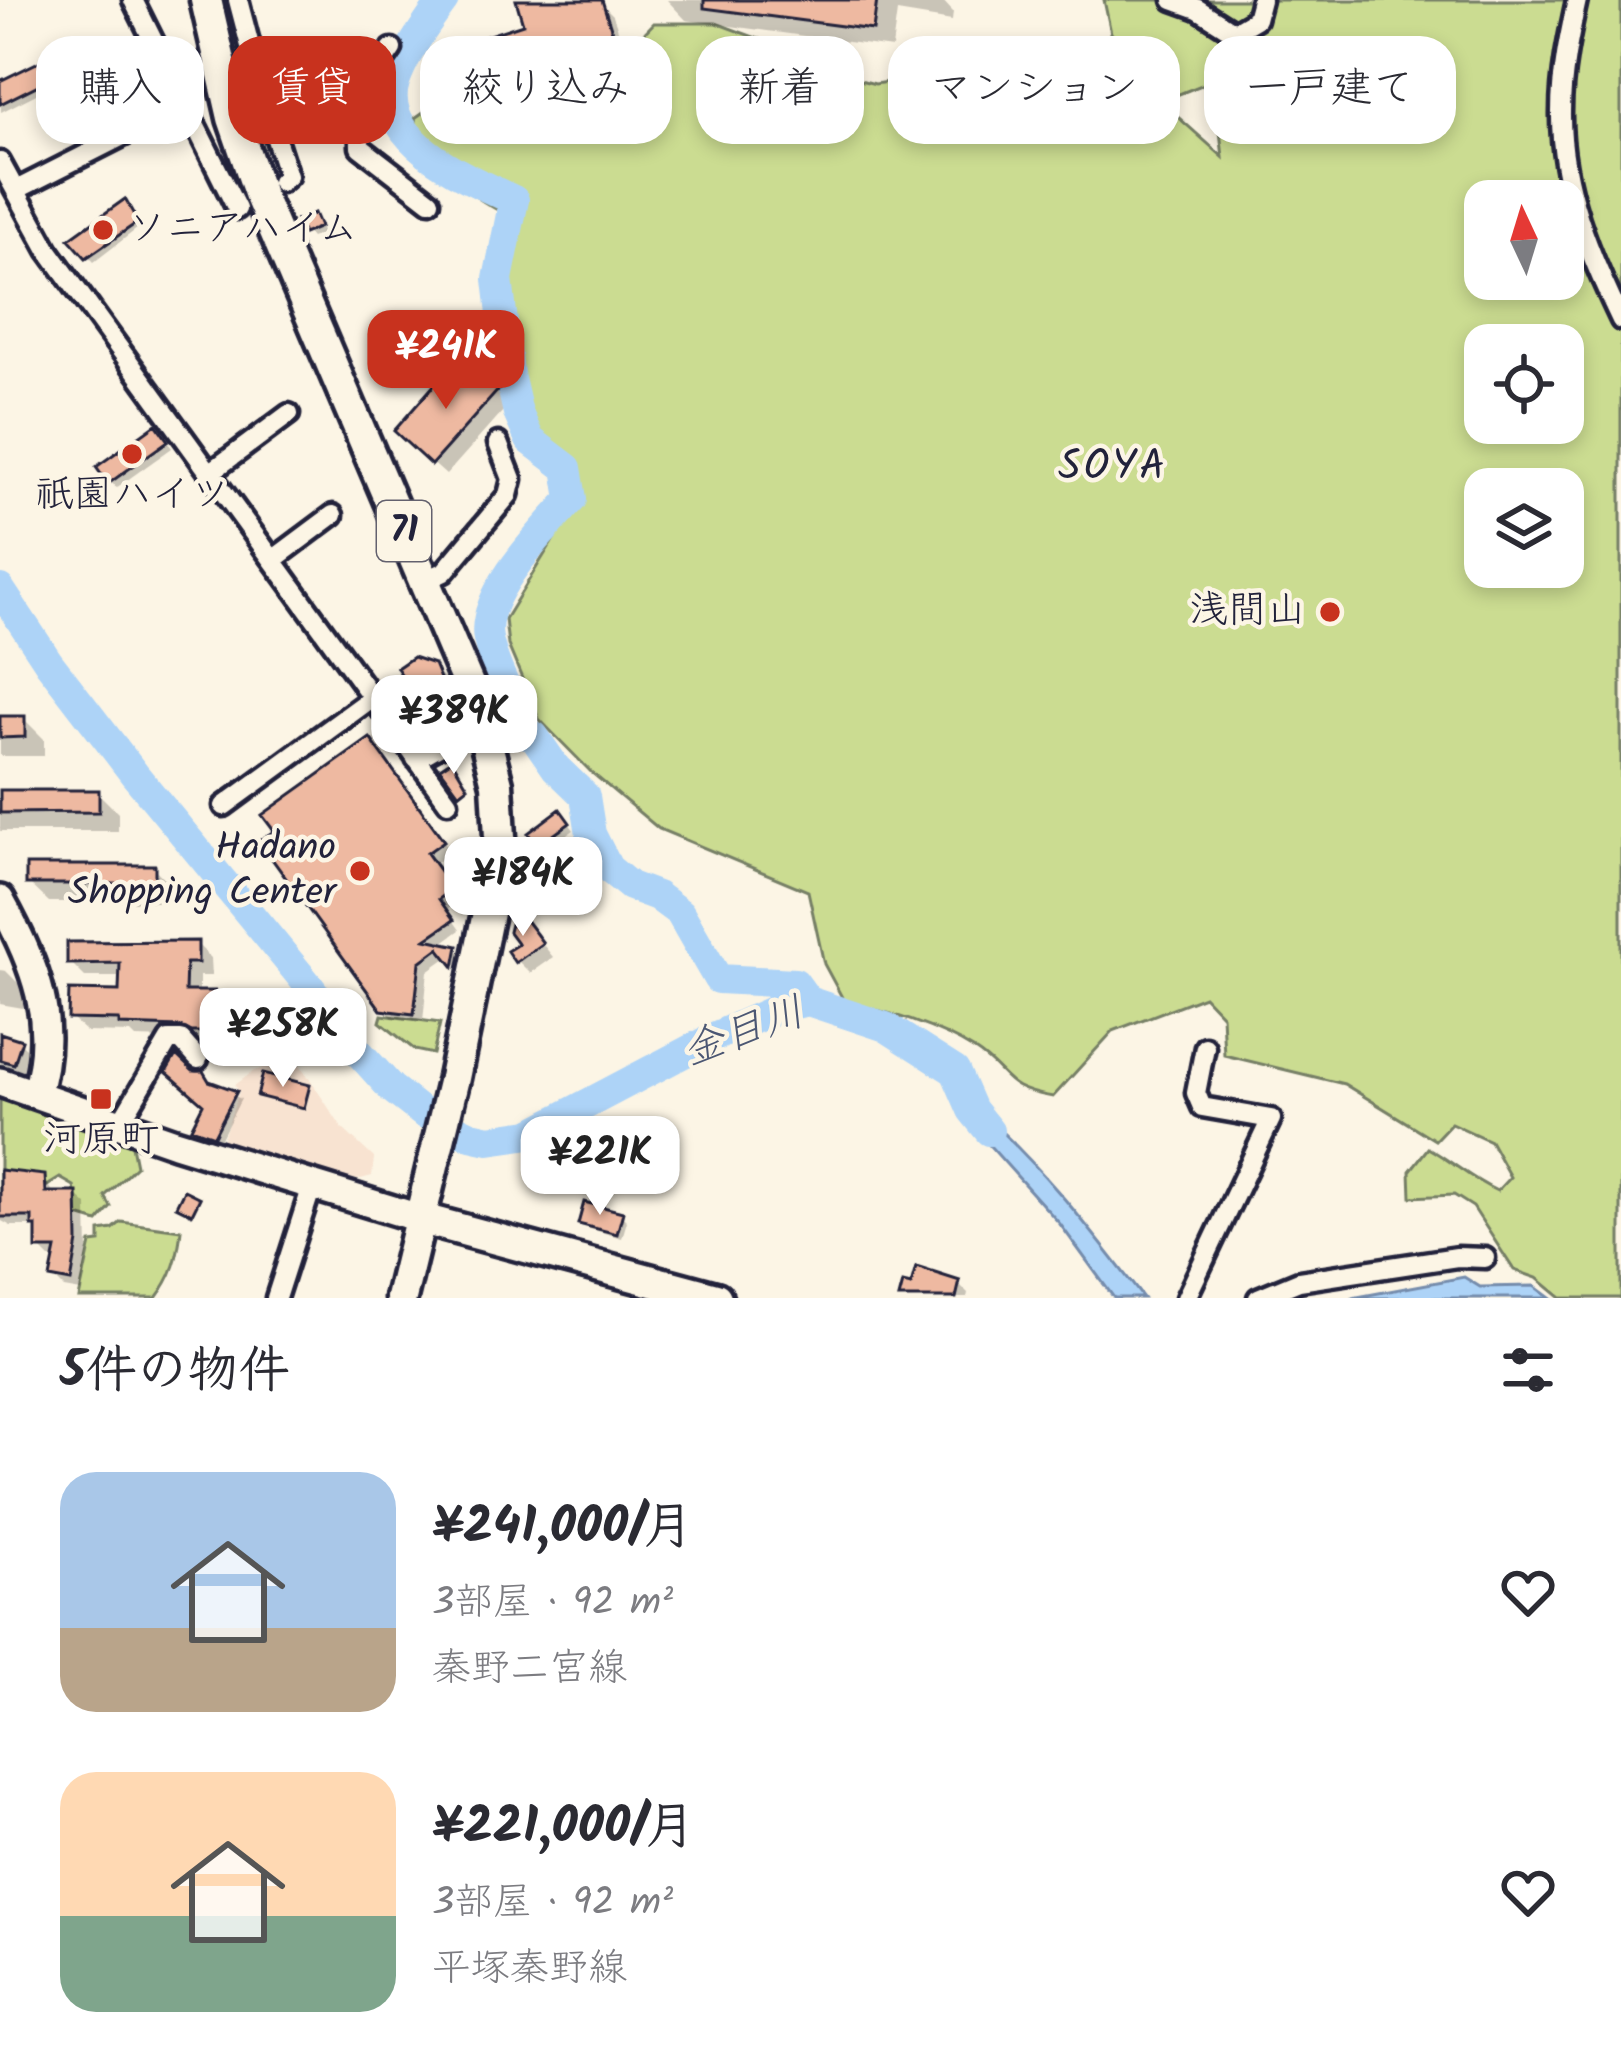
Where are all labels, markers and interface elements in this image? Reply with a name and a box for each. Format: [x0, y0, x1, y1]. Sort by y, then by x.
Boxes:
chip: 購入 [36, 36, 204, 144]
chip: 賃貸 [228, 36, 396, 144]
chip: 絞り込み [420, 36, 672, 144]
chip: 新着 [696, 36, 864, 144]
chip: マンション [888, 36, 1180, 144]
chip: 一戸建て [1204, 36, 1456, 144]
north arrow [1464, 180, 1584, 300]
map controls [1464, 180, 1584, 588]
place label: ソニアハイム [127, 199, 358, 261]
marker: ソニアハイム [90, 217, 116, 243]
pin: ¥241K [362, 310, 530, 412]
text: ¥241K [394, 318, 498, 380]
button: locate [1464, 324, 1584, 444]
district label: SOYA [1058, 434, 1168, 501]
marker: 祇園ハイツ [119, 441, 145, 467]
place label: 祇園ハイツ [34, 465, 230, 527]
button: layers [1464, 468, 1584, 588]
road number: 71 [377, 501, 431, 561]
place label: 浅間山 [1189, 581, 1306, 643]
marker: 浅間山 [1317, 599, 1343, 625]
pin: ¥389K [370, 675, 538, 777]
text: ¥389K [398, 683, 510, 745]
place label: Hadano Shopping Center [68, 818, 338, 925]
pin: ¥184K [439, 837, 607, 939]
text: ¥184K [471, 845, 575, 907]
marker: Hadano Shopping Center [347, 858, 373, 884]
water label: 金目川 [673, 980, 815, 1086]
pin: ¥258K [199, 988, 367, 1090]
text: ¥258K [227, 996, 339, 1058]
marker: 河原町 [88, 1086, 114, 1112]
place label: 河原町 [42, 1110, 160, 1172]
pin: ¥221K [516, 1116, 684, 1218]
text: ¥221K [548, 1124, 652, 1186]
text: 5件の物件 [60, 1332, 290, 1413]
icon: filters [1495, 1337, 1561, 1403]
text: ¥241,000/月 [432, 1488, 694, 1569]
icon: home [156, 1520, 300, 1664]
icon: heart [1495, 1559, 1561, 1625]
text: 3部屋 · 92 m² [432, 1573, 673, 1635]
text: 秦野二宮線 [432, 1639, 627, 1701]
text: ¥221,000/月 [432, 1788, 695, 1869]
icon: home [156, 1820, 300, 1964]
icon: heart [1495, 1859, 1561, 1925]
text: 3部屋 · 92 m² [432, 1873, 673, 1935]
text: 平塚秦野線 [432, 1939, 627, 2001]

